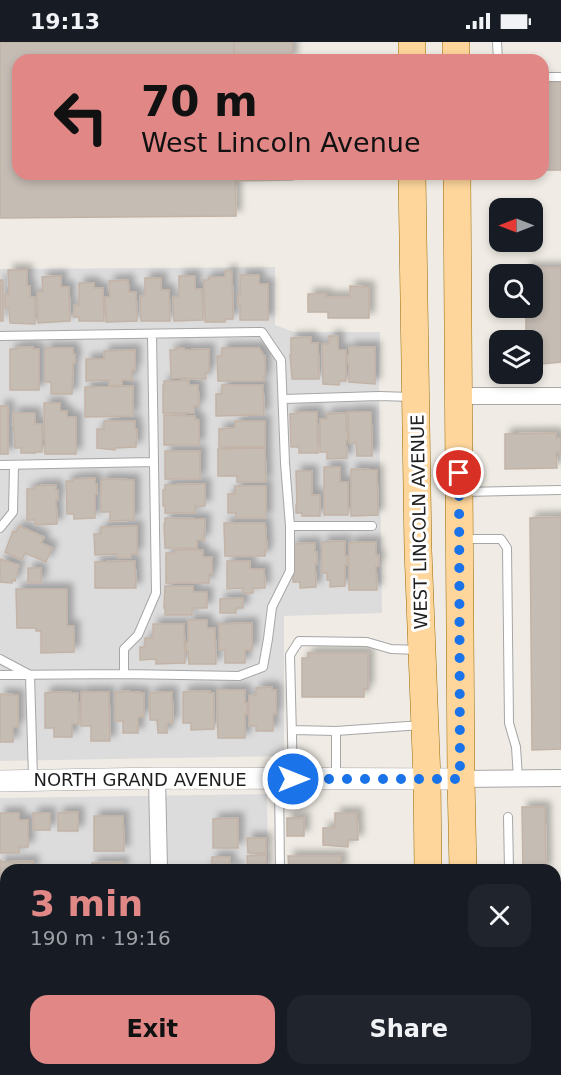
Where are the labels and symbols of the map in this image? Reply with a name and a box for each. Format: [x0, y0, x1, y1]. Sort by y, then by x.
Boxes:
north arrow [489, 198, 543, 252]
street label: WEST LINCOLN AVENUE [407, 414, 431, 630]
pin [433, 447, 484, 498]
position arrow [261, 747, 325, 811]
street label: NORTH GRAND AVENUE [33, 769, 247, 790]

